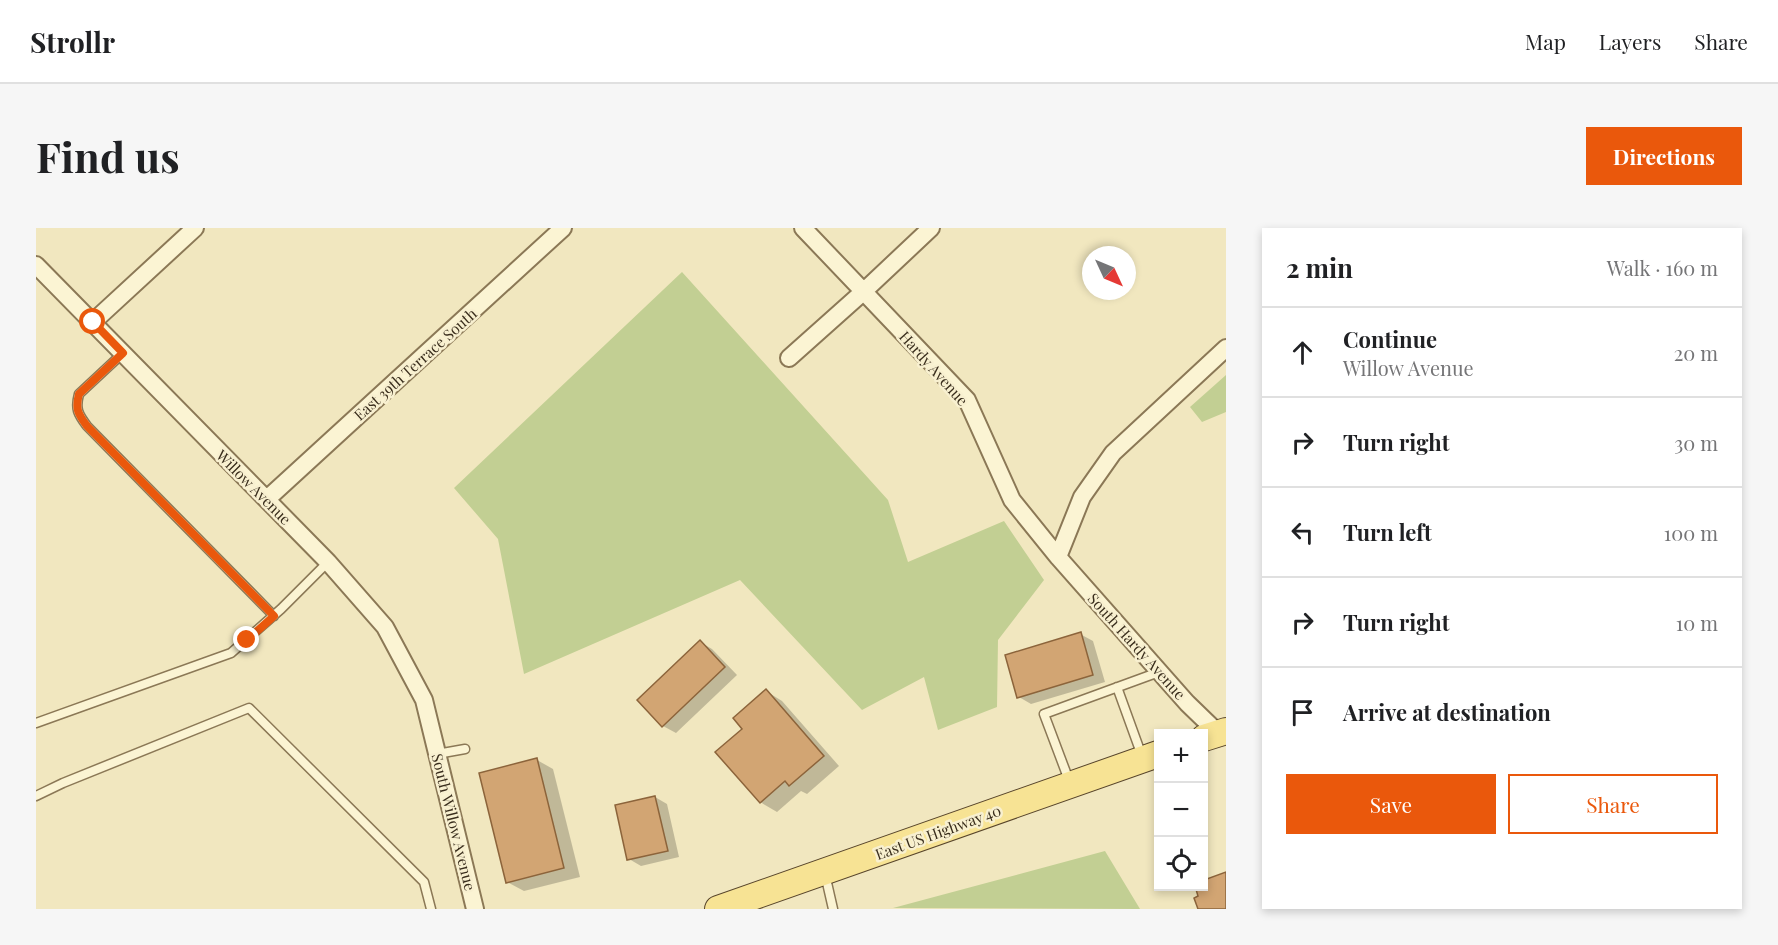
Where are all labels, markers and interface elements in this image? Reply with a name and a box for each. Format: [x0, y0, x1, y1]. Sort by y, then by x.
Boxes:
text: Strollr [30, 23, 115, 60]
text: Map [1525, 27, 1566, 55]
text: Layers [1599, 27, 1661, 55]
text: Share [1694, 27, 1748, 55]
button: Directions [1586, 127, 1742, 185]
text: Find us [36, 128, 180, 184]
north arrow [1082, 246, 1136, 300]
text: 2 min [1286, 250, 1353, 285]
text: Walk · 160 m [1607, 254, 1718, 281]
street label: East 39th Terrace South [349, 303, 481, 425]
route start [79, 308, 105, 334]
text: Continue [1343, 324, 1437, 354]
street label: Hardy Avenue [895, 326, 973, 410]
icon: ahead [1286, 336, 1319, 369]
text: 20 m [1674, 339, 1718, 366]
text: Willow Avenue [1343, 354, 1474, 381]
icon: right [1286, 426, 1319, 459]
text: Turn right [1343, 427, 1449, 457]
text: 30 m [1674, 429, 1718, 456]
street label: Willow Avenue [212, 445, 296, 529]
icon: left [1286, 516, 1319, 549]
text: Turn left [1343, 517, 1432, 547]
text: 100 m [1664, 519, 1718, 546]
street label: South Hardy Avenue [1084, 589, 1190, 703]
icon: right [1286, 606, 1319, 639]
text: Turn right [1343, 607, 1449, 637]
text: 10 m [1676, 609, 1718, 636]
route end [233, 626, 259, 652]
icon: arrive [1286, 696, 1319, 729]
text: Arrive at destination [1343, 697, 1551, 727]
map controls [1154, 729, 1208, 891]
button: + [1154, 729, 1208, 783]
street label: South Willow Avenue [427, 751, 481, 893]
button: Save [1286, 774, 1496, 834]
button: Share [1508, 774, 1718, 834]
button: − [1154, 783, 1208, 837]
street label: East US Highway 40 [872, 800, 1004, 864]
button: locate [1154, 837, 1208, 891]

